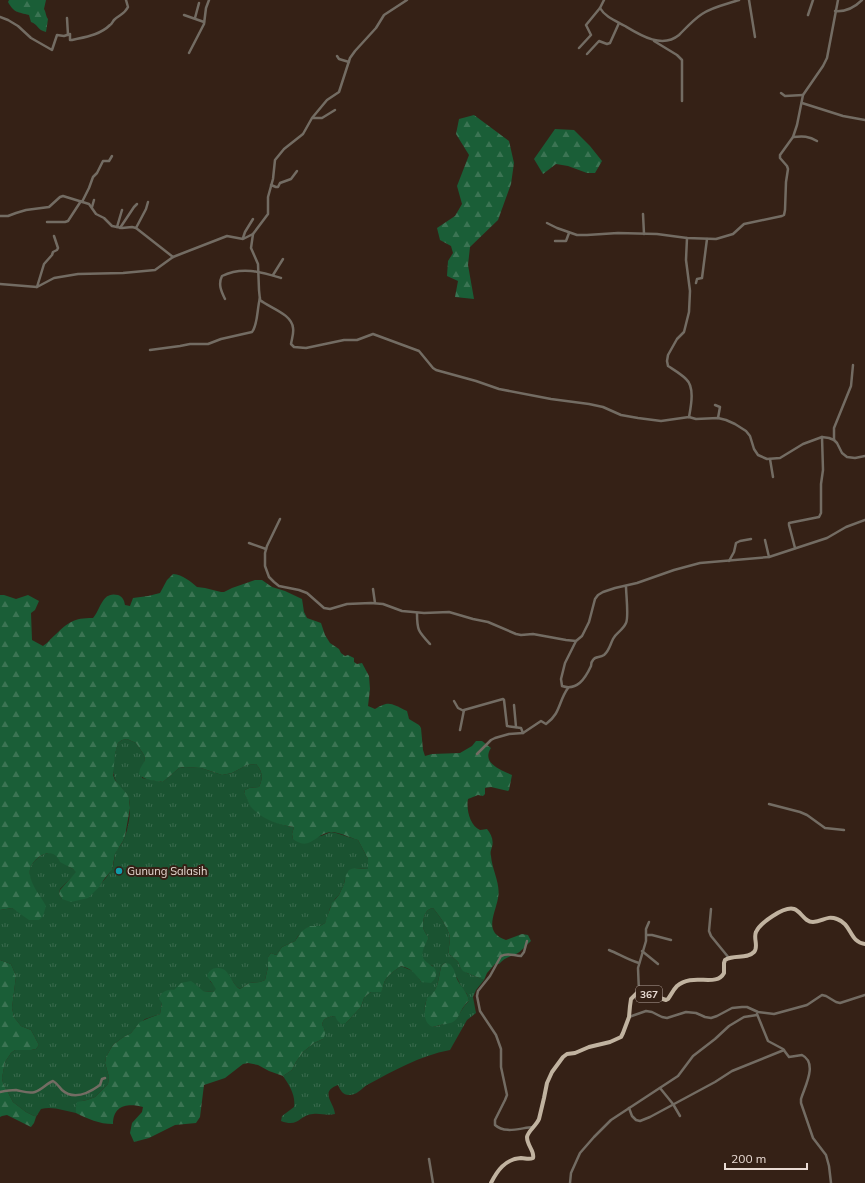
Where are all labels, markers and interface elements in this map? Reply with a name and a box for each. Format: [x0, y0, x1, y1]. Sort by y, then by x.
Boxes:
place label: Gunung Salasih [127, 864, 207, 878]
marker: Gunung Salasih [114, 866, 124, 876]
road number: 367 [636, 986, 662, 1002]
scale bar [725, 1145, 807, 1171]
text: 200 m [731, 1151, 766, 1166]

